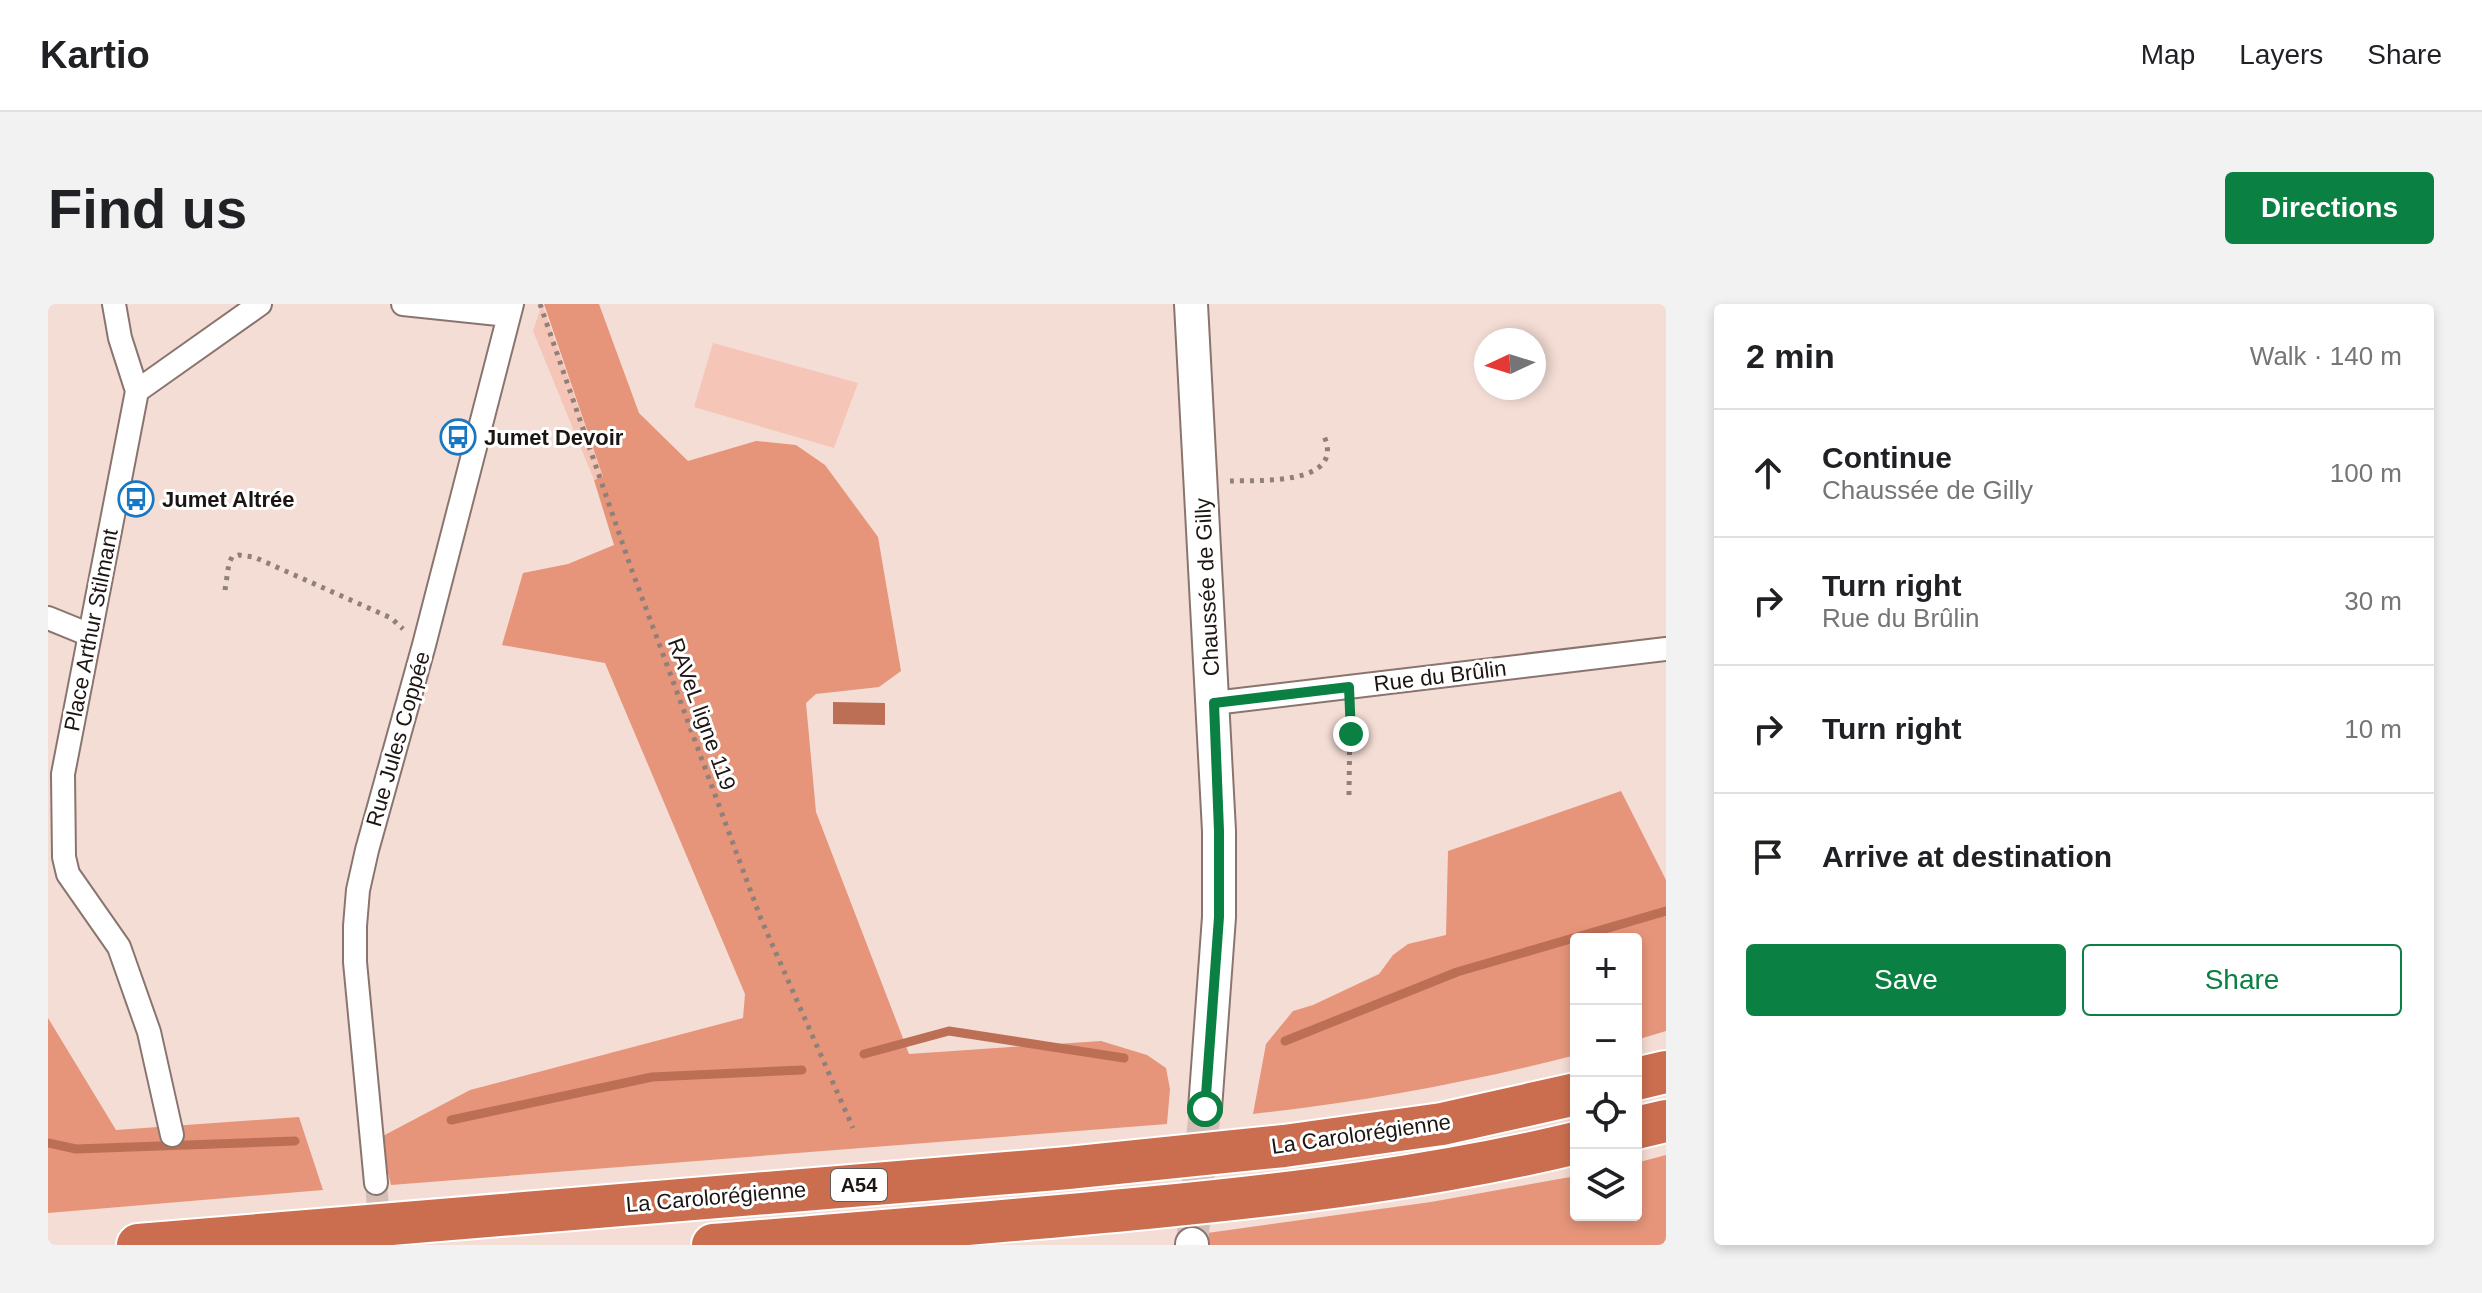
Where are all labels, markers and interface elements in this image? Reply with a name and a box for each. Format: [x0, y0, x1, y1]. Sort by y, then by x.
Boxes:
text: Kartio [40, 34, 150, 76]
text: Map [2141, 39, 2195, 70]
text: Layers [2239, 39, 2323, 70]
text: Share [2367, 39, 2442, 70]
button: Directions [2225, 172, 2434, 244]
text: Find us [48, 177, 247, 240]
north arrow [1474, 328, 1546, 400]
text: 2 min [1746, 337, 1835, 375]
text: Walk · 140 m [2250, 341, 2402, 371]
bus stop icon: Jumet Devoir [439, 418, 477, 456]
place label: Jumet Devoir [484, 425, 624, 450]
text: Continue [1822, 441, 1952, 474]
icon: ahead [1746, 451, 1790, 495]
text: 100 m [2330, 458, 2402, 488]
text: Chaussée de Gilly [1822, 475, 2033, 505]
bus stop icon: Jumet Altrée [117, 480, 155, 518]
place label: Jumet Altrée [162, 487, 294, 512]
street label: Chaussée de Gilly [1190, 497, 1224, 677]
street label: Place Arthur Stilmant [59, 527, 123, 733]
text: Turn right [1822, 569, 1961, 602]
icon: right [1746, 579, 1790, 623]
text: 30 m [2344, 586, 2402, 616]
text: Rue du Brûlin [1822, 603, 1980, 633]
street label: RAVeL ligne 119 [663, 635, 741, 793]
street label: Rue Jules Coppée [361, 649, 435, 829]
street label: Rue du Brûlin [1372, 655, 1508, 697]
icon: right [1746, 707, 1790, 751]
text: Turn right [1822, 712, 1961, 745]
text: 10 m [2344, 714, 2402, 744]
route end [1333, 716, 1369, 752]
icon: arrive [1746, 835, 1790, 879]
text: Arrive at destination [1822, 840, 2112, 873]
map controls [1570, 933, 1642, 1221]
button: + [1570, 933, 1642, 1005]
button: Save [1746, 944, 2066, 1016]
button: Share [2082, 944, 2402, 1016]
button: − [1570, 1005, 1642, 1077]
button: locate [1570, 1077, 1642, 1149]
route start [1187, 1091, 1223, 1127]
street label: La Carolorégienne [1270, 1109, 1452, 1159]
button: layers [1570, 1149, 1642, 1221]
road number: A54 [831, 1169, 887, 1201]
street label: La Carolorégienne [625, 1177, 807, 1217]

